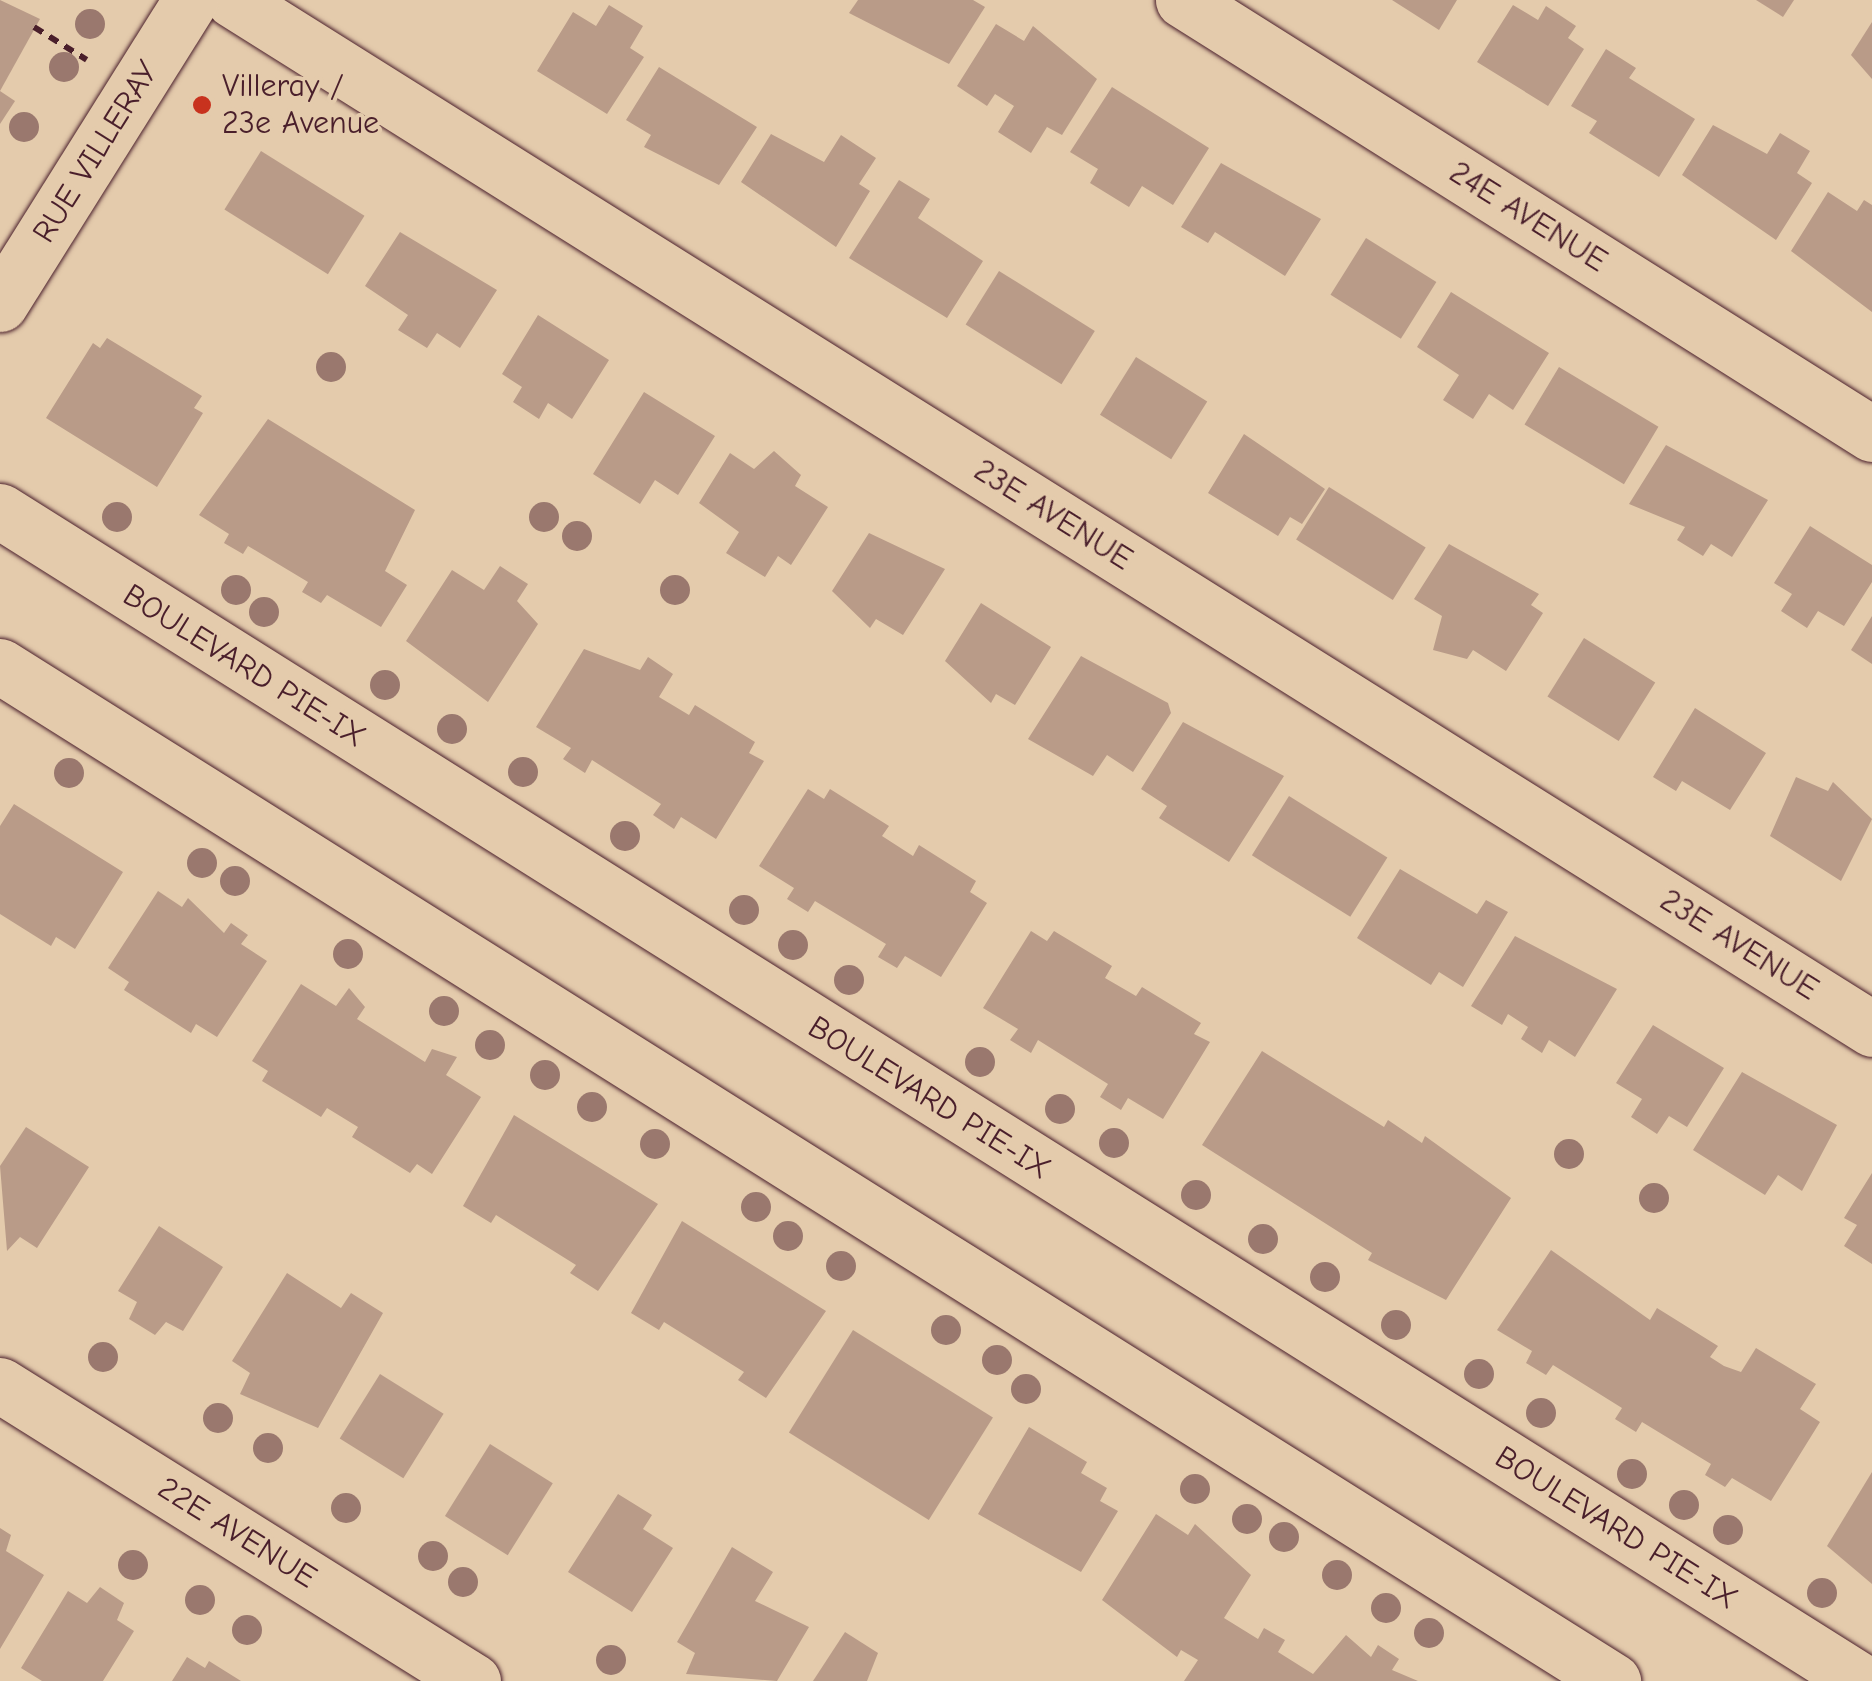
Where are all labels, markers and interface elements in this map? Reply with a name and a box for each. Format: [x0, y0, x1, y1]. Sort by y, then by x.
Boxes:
street label: RUE VILLERAY [25, 54, 167, 250]
place label: Villeray / 23e Avenue [222, 68, 379, 143]
marker: Villeray / 23e Avenue [191, 94, 213, 116]
street label: 24E AVENUE [1442, 154, 1614, 280]
street label: 23E AVENUE [967, 451, 1139, 579]
street label: BOULEVARD PIE-IX [116, 576, 372, 756]
street label: 23E AVENUE [1653, 881, 1825, 1009]
street label: BOULEVARD PIE-IX [801, 1008, 1057, 1188]
street label: BOULEVARD PIE-IX [1488, 1438, 1744, 1618]
street label: 22E AVENUE [151, 1469, 323, 1597]

